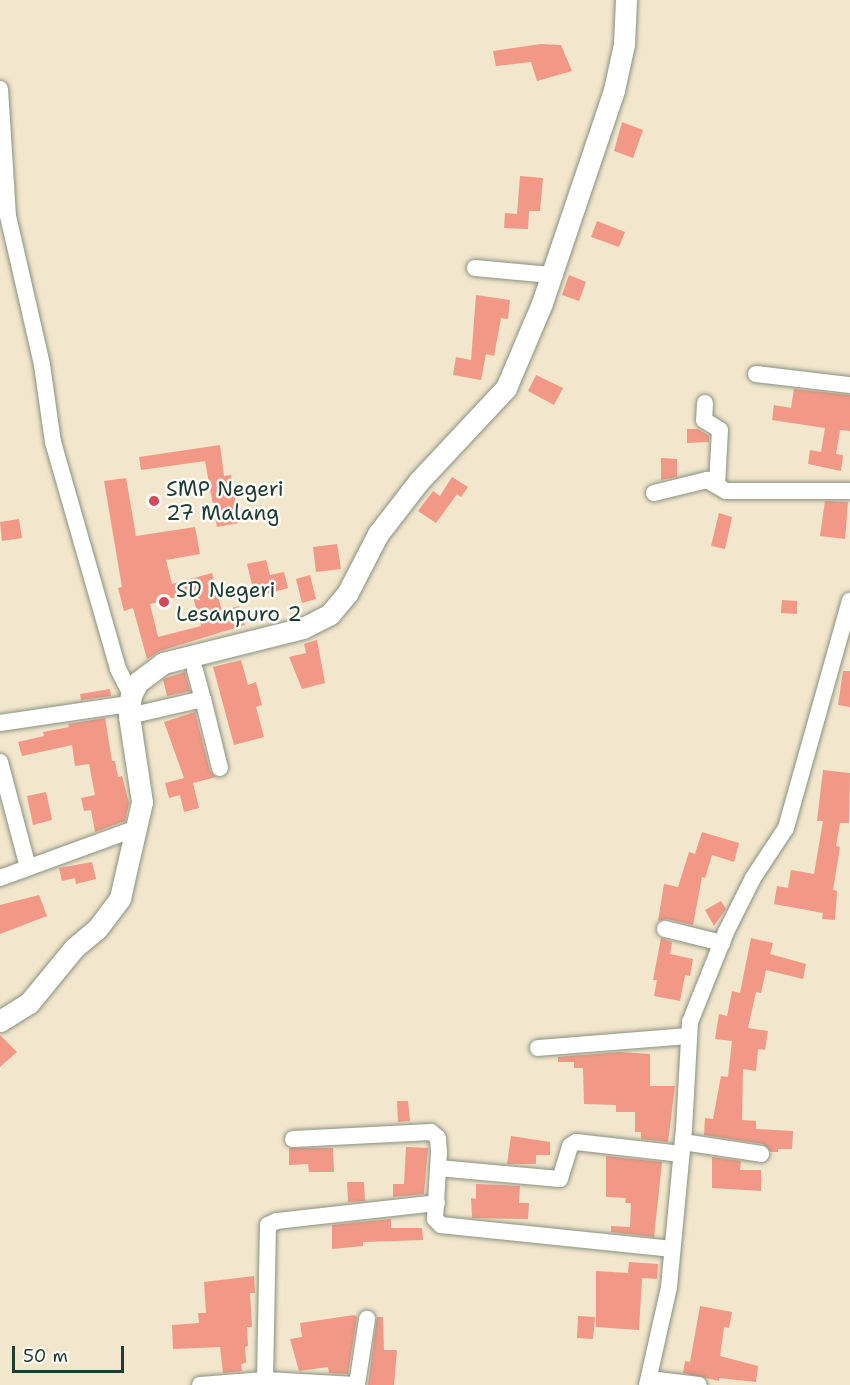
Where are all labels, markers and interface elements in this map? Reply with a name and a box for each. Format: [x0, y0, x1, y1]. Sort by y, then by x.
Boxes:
place label: SMP Negeri 27 Malang [166, 476, 284, 526]
marker: SMP Negeri 27 Malang [147, 494, 161, 508]
place label: SD Negeri Lesanpuro 2 [176, 577, 302, 627]
marker: SD Negeri Lesanpuro 2 [157, 595, 171, 609]
scale bar [15, 1334, 128, 1372]
text: 50 m [23, 1344, 68, 1368]

